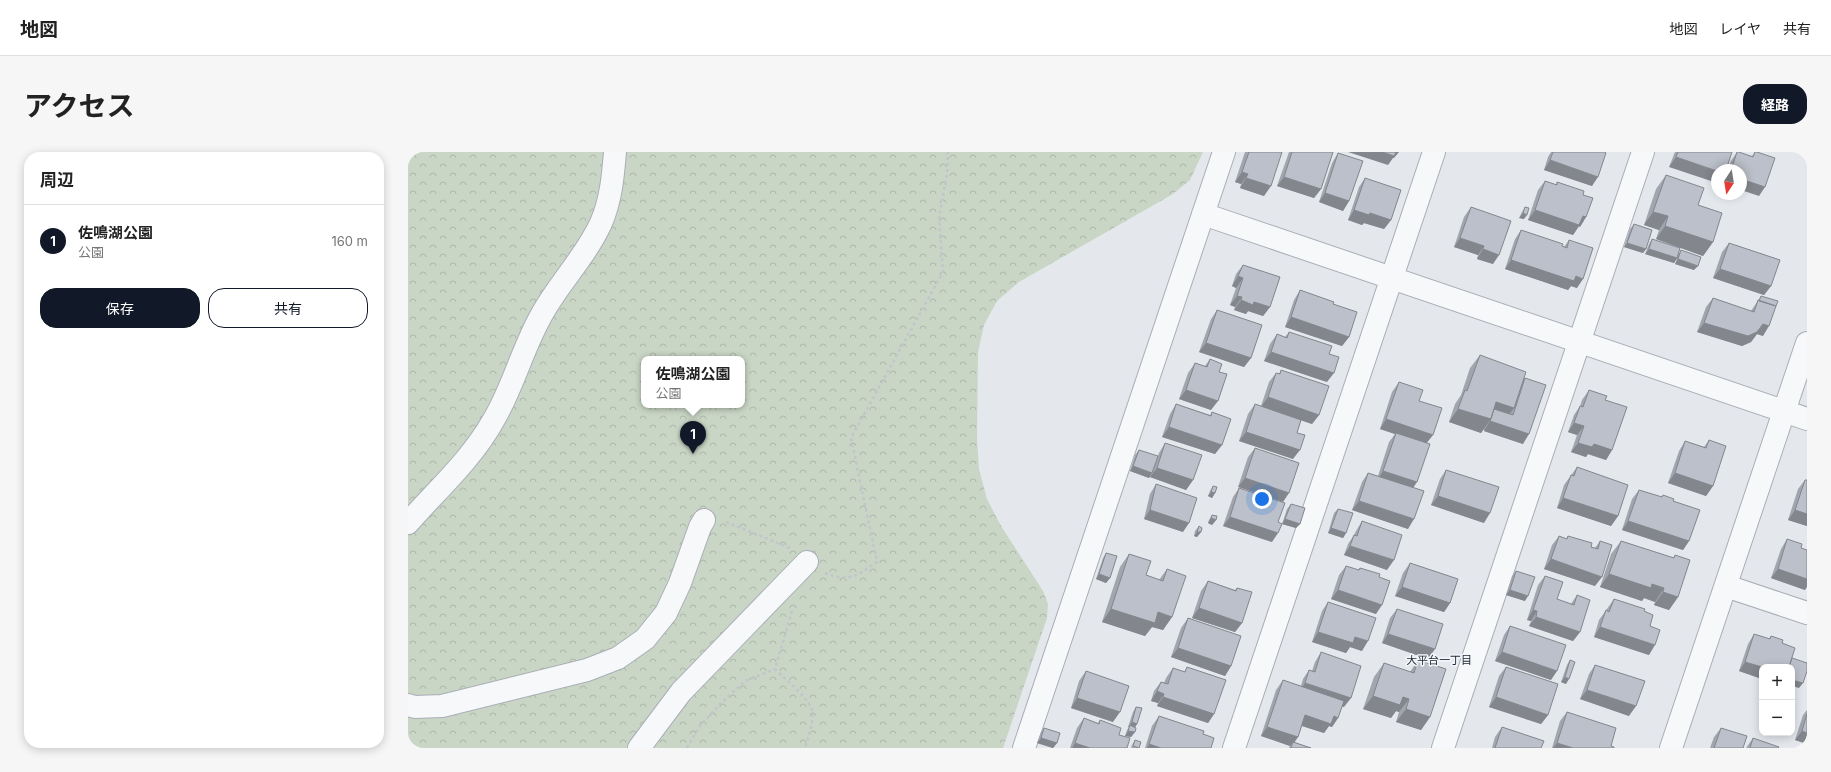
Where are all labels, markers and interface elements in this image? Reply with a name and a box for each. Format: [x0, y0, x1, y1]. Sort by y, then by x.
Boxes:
text: 地図 [20, 18, 58, 41]
text: 地図 [1669, 20, 1697, 37]
text: レイヤ [1719, 20, 1761, 37]
text: 共有 [1783, 20, 1811, 37]
button: 経路 [1743, 84, 1807, 124]
text: アクセス [24, 89, 135, 123]
north arrow [1711, 164, 1747, 200]
text: 周辺 [40, 170, 74, 190]
text: 佐鳴湖公園 [78, 223, 153, 242]
text: 1 [50, 233, 56, 249]
text: 160 m [331, 233, 368, 249]
text: 公園 [78, 244, 104, 260]
button: 保存 [40, 288, 200, 328]
button: 共有 [208, 288, 368, 328]
popup [641, 356, 745, 408]
text: 佐鳴湖公園 [655, 364, 731, 383]
text: 公園 [655, 385, 682, 401]
pin: 1 [680, 421, 706, 454]
your location [1252, 489, 1272, 509]
district label: 大平台一丁目 [1406, 653, 1472, 667]
map controls [1759, 664, 1795, 736]
button: + [1759, 664, 1795, 700]
button: − [1759, 700, 1795, 736]

